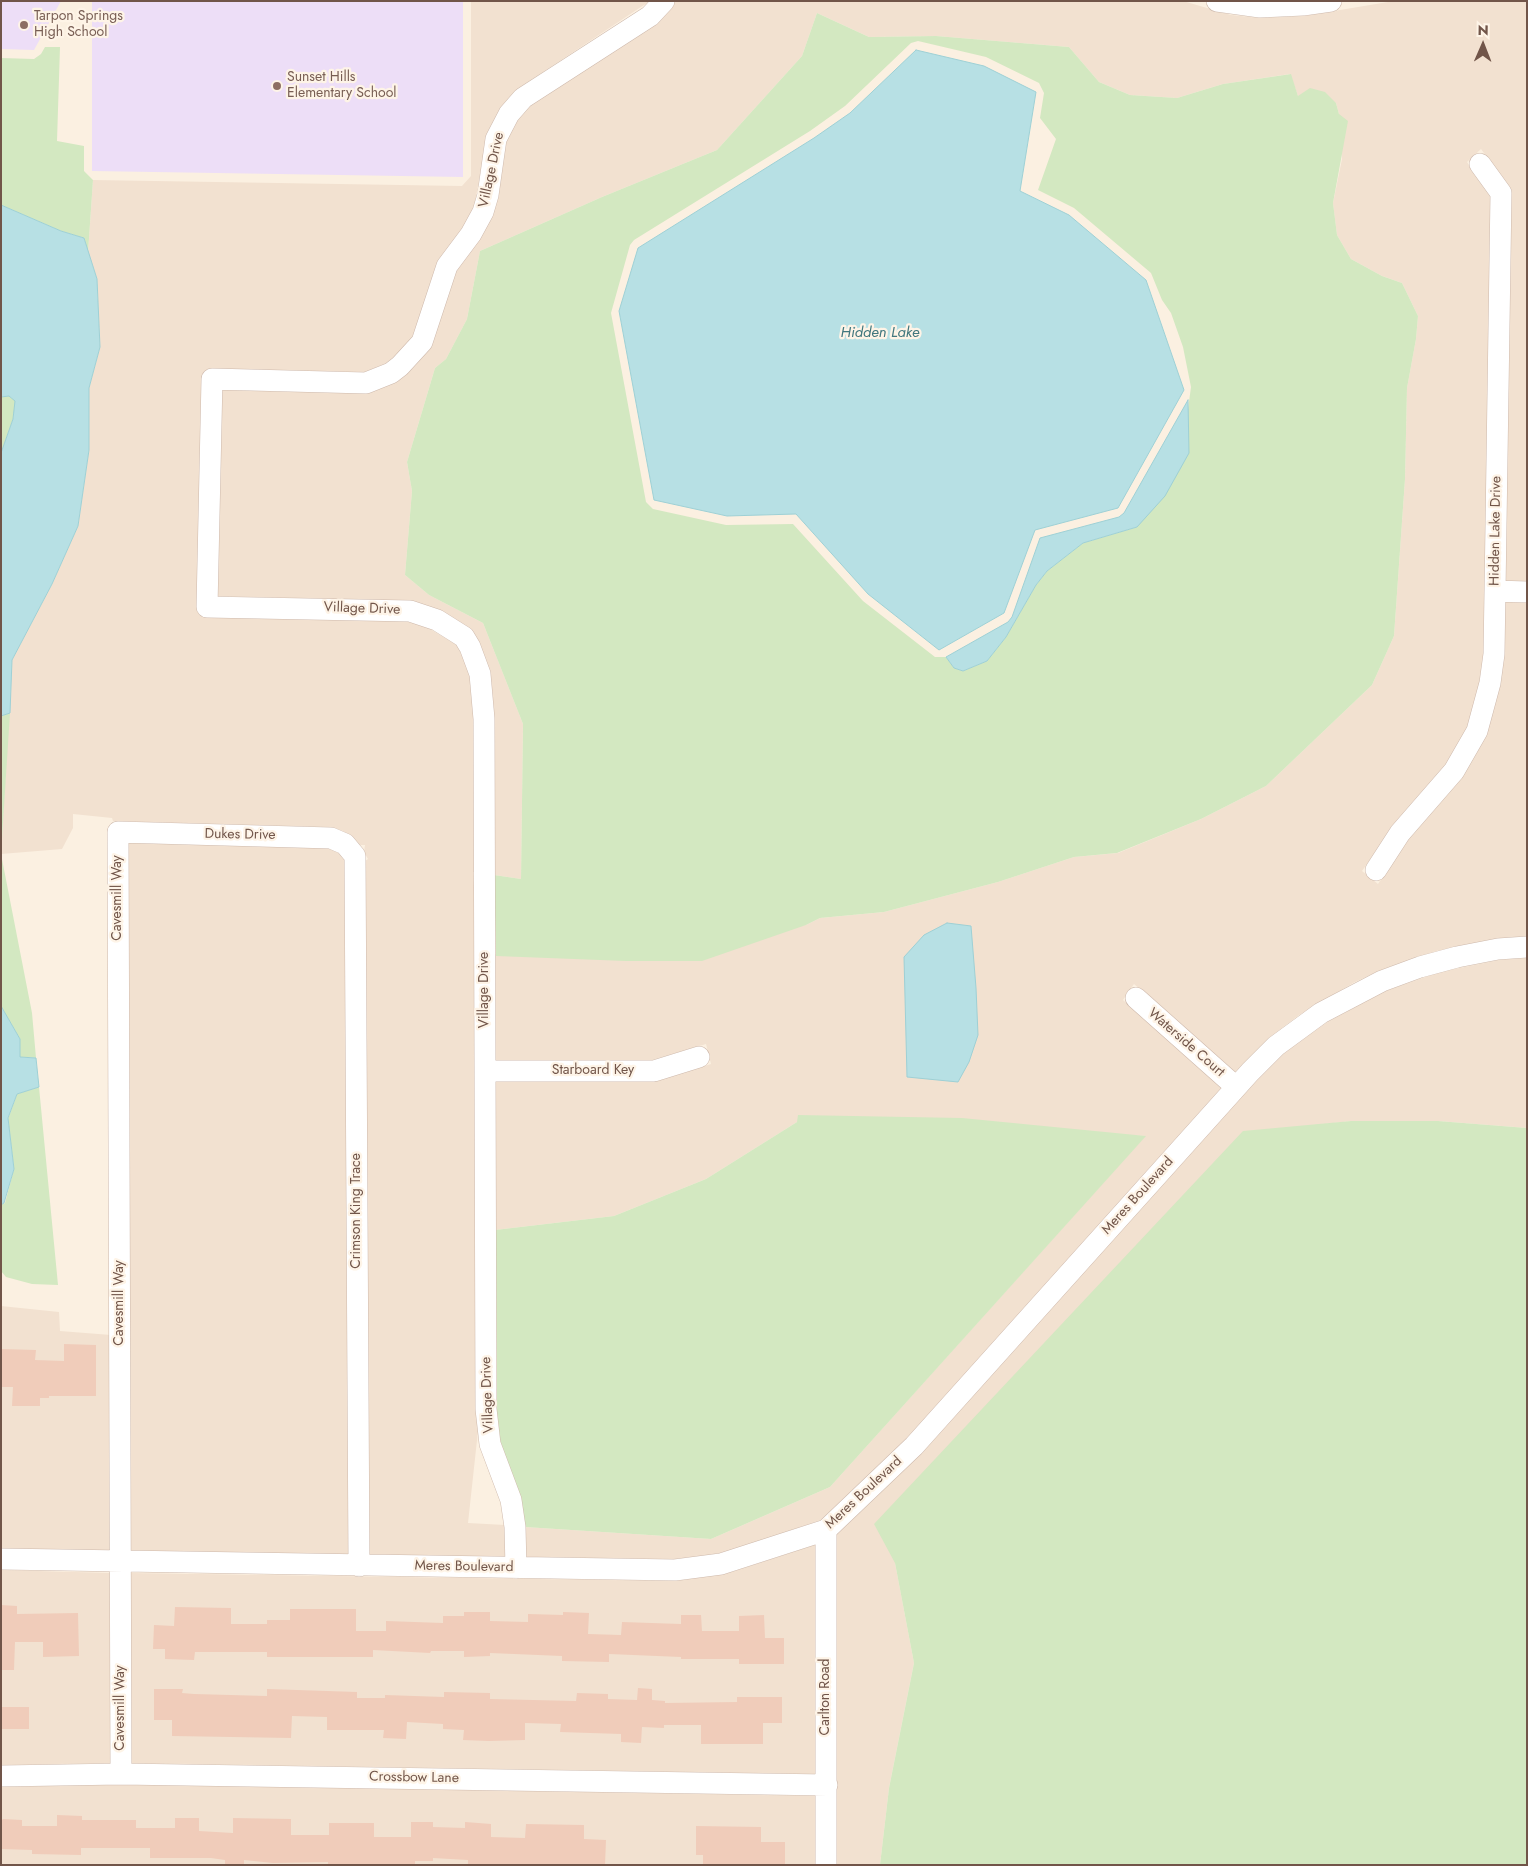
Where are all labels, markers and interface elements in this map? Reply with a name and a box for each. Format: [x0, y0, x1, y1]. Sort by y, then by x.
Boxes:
place label: Tarpon Springs High School [34, 9, 123, 41]
marker: Tarpon Springs High School [18, 19, 30, 31]
north arrow [1458, 20, 1508, 70]
text: N [1478, 20, 1489, 40]
place label: Sunset Hills Elementary School [287, 70, 397, 102]
marker: Sunset Hills Elementary School [271, 80, 283, 92]
street label: Village Drive [476, 131, 508, 209]
water label: Hidden Lake [841, 324, 919, 342]
street label: Hidden Lake Drive [1487, 476, 1505, 586]
street label: Village Drive [323, 599, 401, 619]
street label: Dukes Drive [204, 826, 276, 844]
street label: Cavesmill Way [110, 855, 126, 941]
street label: Village Drive [477, 952, 493, 1028]
street label: Waterside Court [1144, 1005, 1228, 1081]
street label: Starboard Key [552, 1063, 634, 1079]
street label: Crimson King Trace [349, 1153, 365, 1269]
street label: Meres Boulevard [1099, 1154, 1177, 1238]
street label: Cavesmill Way [112, 1260, 128, 1346]
street label: Village Drive [478, 1356, 498, 1434]
street label: Meres Boulevard [822, 1453, 906, 1533]
street label: Meres Boulevard [414, 1558, 514, 1576]
street label: Carlton Road [818, 1658, 834, 1736]
street label: Cavesmill Way [113, 1665, 129, 1751]
street label: Crossbow Lane [369, 1769, 459, 1787]

